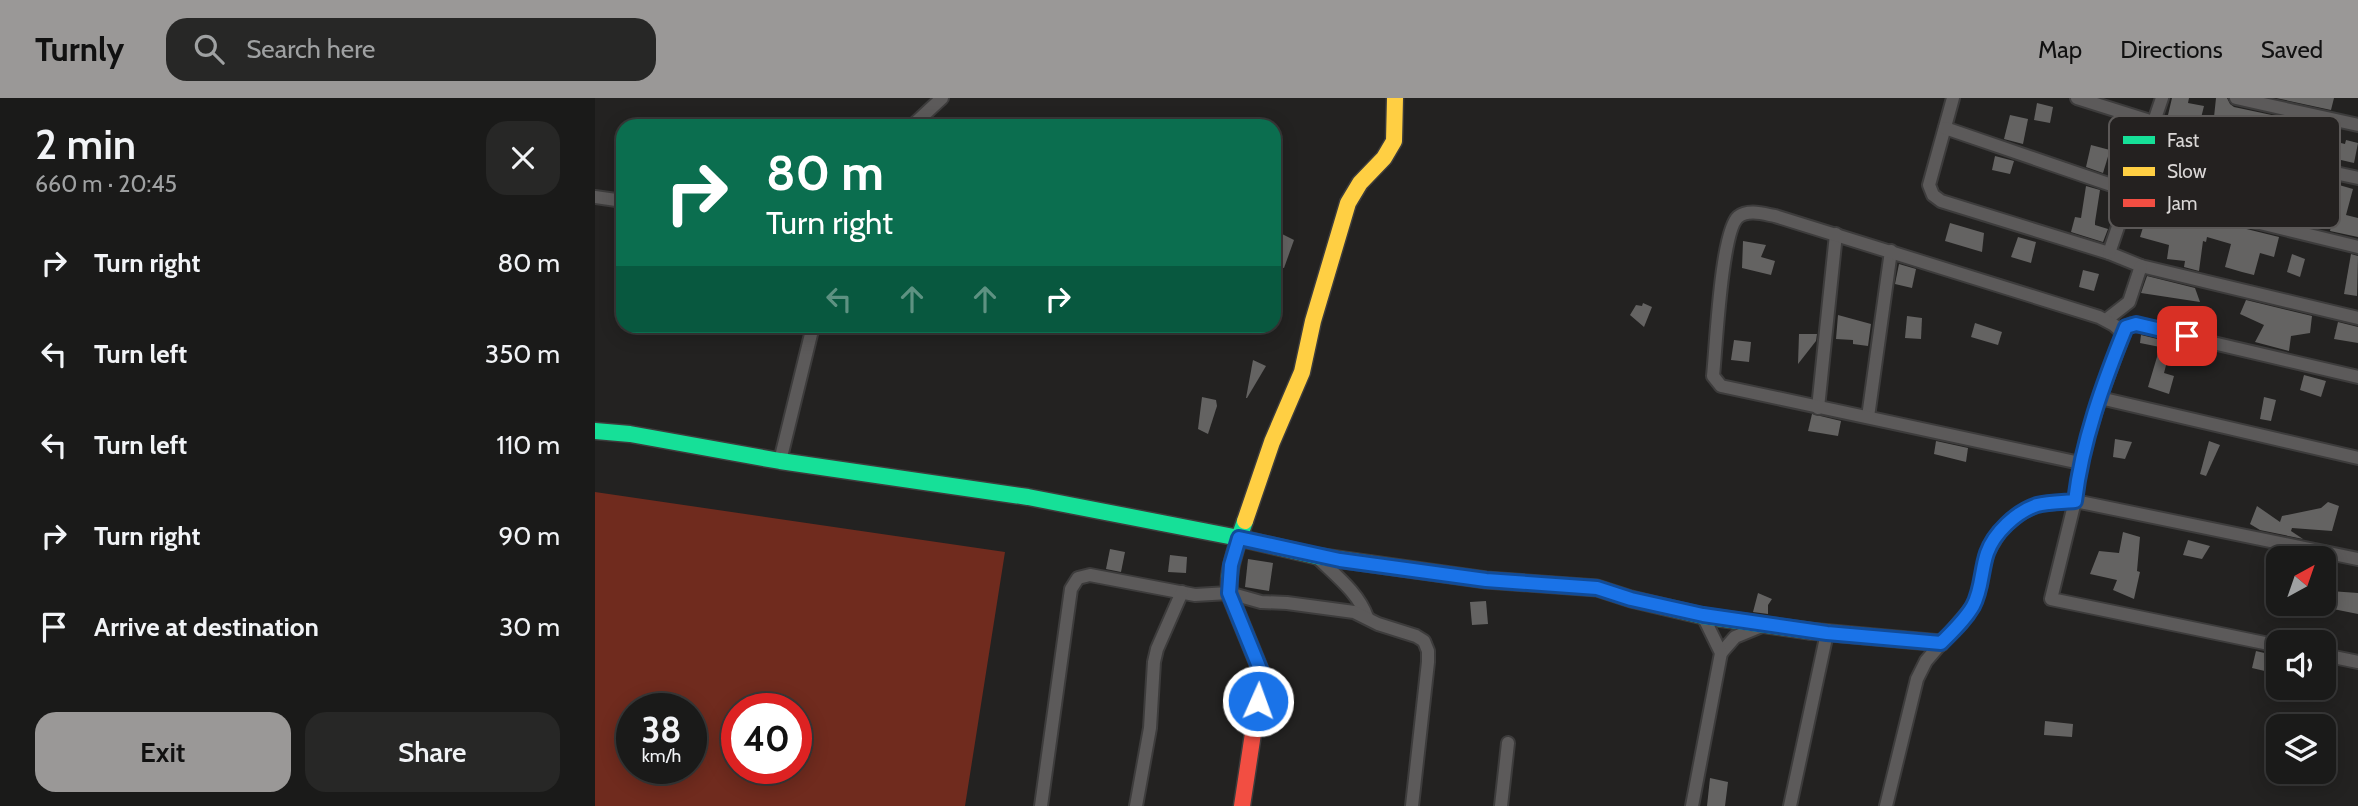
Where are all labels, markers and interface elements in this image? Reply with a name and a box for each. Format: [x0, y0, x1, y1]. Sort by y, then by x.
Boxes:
search box [166, 18, 656, 81]
text: Turnly [35, 29, 124, 69]
icon: search [190, 30, 228, 68]
text: Search here [246, 33, 375, 65]
text: Map [2038, 35, 2082, 64]
text: Directions [2120, 35, 2223, 64]
text: Saved [2261, 35, 2323, 64]
legend [2109, 116, 2340, 228]
text: 2 min [35, 118, 136, 170]
button: close [486, 121, 560, 195]
text: Fast [2167, 129, 2200, 152]
text: 80 m [766, 143, 884, 202]
icon: right [651, 147, 742, 238]
text: Slow [2167, 160, 2207, 183]
text: 660 m · 20:45 [35, 170, 177, 198]
text: Jam [2166, 192, 2197, 215]
text: Turn right [766, 203, 893, 242]
icon: right [35, 244, 73, 282]
text: Turn right [94, 247, 200, 279]
text: 80 m [497, 247, 560, 279]
icon: left [820, 280, 858, 318]
icon: ahead [893, 280, 931, 318]
icon: ahead [966, 280, 1004, 318]
icon: right [1039, 280, 1077, 318]
pin [2157, 306, 2217, 366]
icon: arrive [2168, 317, 2206, 355]
icon: left [35, 335, 73, 373]
text: Turn left [94, 338, 187, 370]
text: 350 m [485, 338, 560, 370]
icon: left [35, 426, 73, 464]
text: Turn left [94, 429, 187, 461]
text: 110 m [496, 429, 560, 461]
icon: right [35, 517, 73, 555]
text: Turn right [94, 520, 200, 552]
text: 90 m [498, 520, 560, 552]
north arrow [2266, 546, 2336, 616]
map controls [2266, 546, 2336, 784]
icon: arrive [35, 608, 73, 646]
text: Arrive at destination [94, 611, 319, 643]
text: 30 m [499, 611, 560, 643]
button: sound [2266, 630, 2336, 700]
position arrow [1221, 664, 1295, 738]
speed limit sign: 40 [721, 693, 812, 784]
text: 38 [641, 708, 682, 751]
button: Exit [35, 712, 291, 792]
button: Share [305, 712, 560, 792]
button: layers [2266, 714, 2336, 784]
text: km/h [642, 745, 681, 767]

